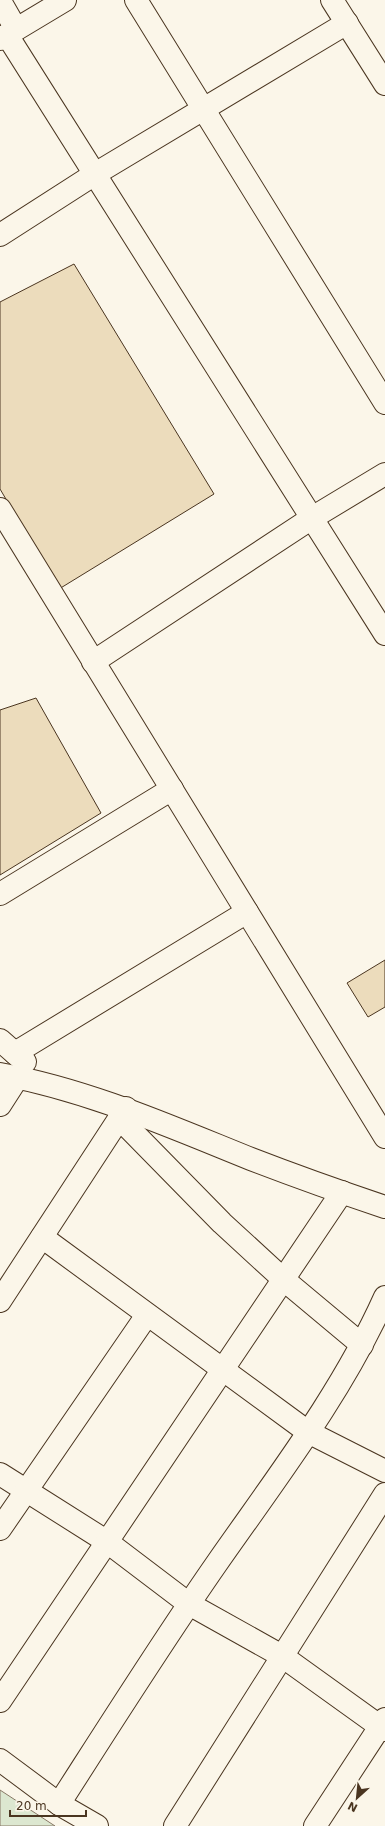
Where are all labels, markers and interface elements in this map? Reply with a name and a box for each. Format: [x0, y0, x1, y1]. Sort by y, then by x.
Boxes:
north arrow [337, 1778, 377, 1818]
scale bar [10, 1792, 86, 1818]
text: 20 m [16, 1799, 47, 1813]
text: N [346, 1799, 360, 1814]

